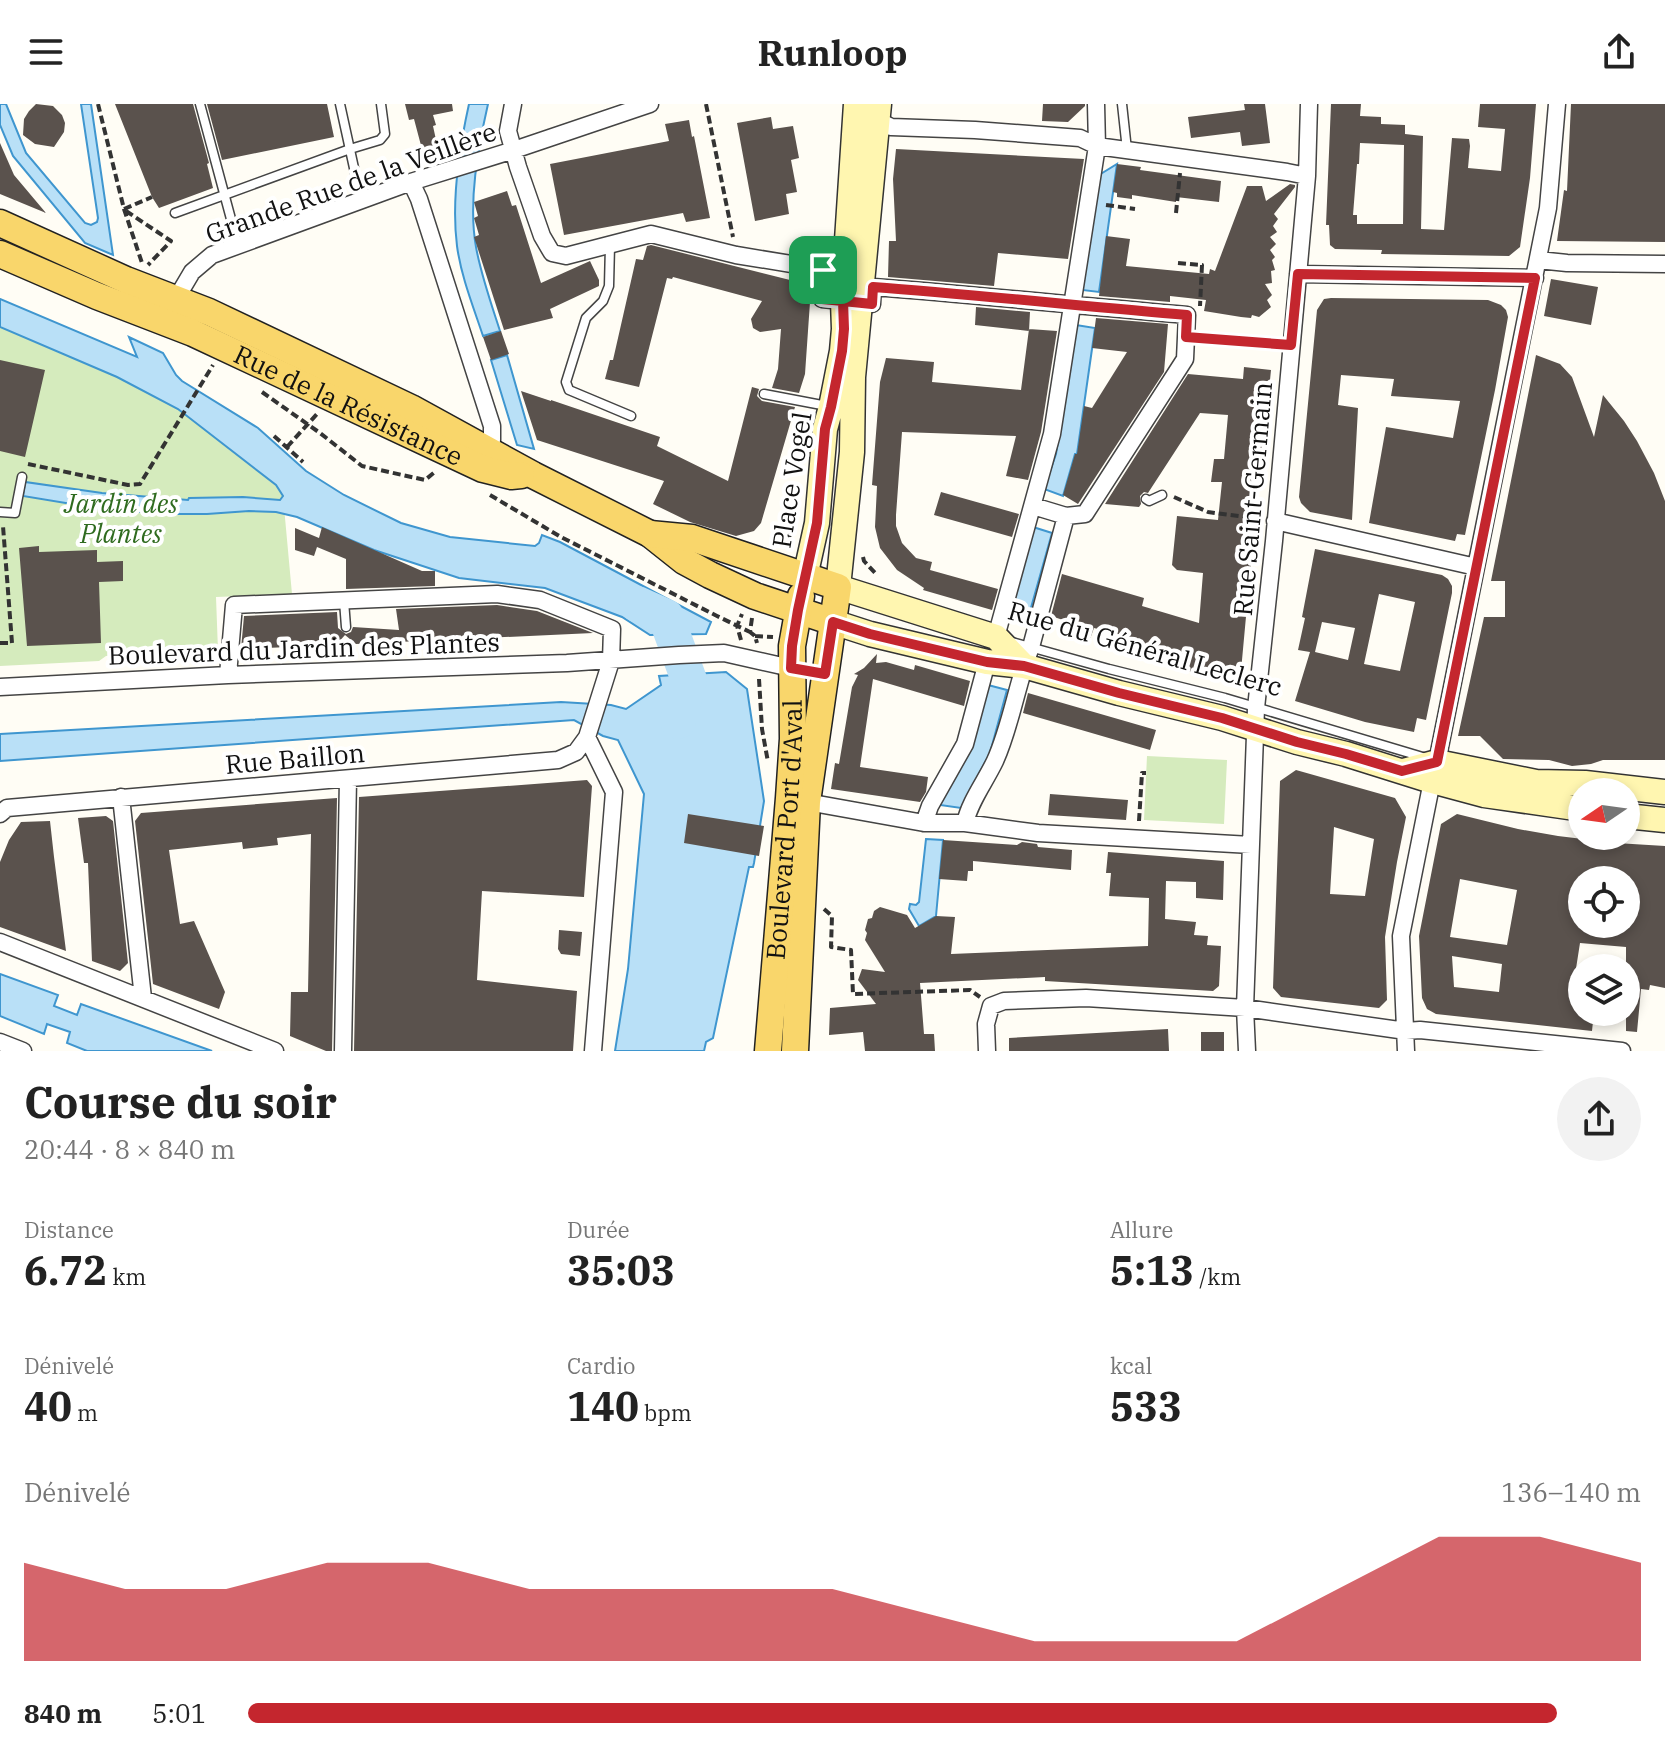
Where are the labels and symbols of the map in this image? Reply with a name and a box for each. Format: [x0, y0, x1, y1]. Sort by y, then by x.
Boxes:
street label: Grande Rue de la Veillère [201, 114, 501, 251]
pin [789, 236, 857, 304]
street label: Rue de la Résistance [229, 337, 468, 473]
street label: Rue Saint-Germain [1225, 380, 1279, 617]
street label: Place Vogel [763, 409, 819, 550]
park label: Jardin des Plantes [63, 486, 178, 550]
street label: Rue du Général Leclerc [1004, 593, 1286, 703]
street label: Boulevard du Jardin des Plantes [107, 624, 501, 672]
street label: Boulevard Port d'Aval [758, 699, 809, 961]
street label: Rue Baillon [224, 735, 366, 781]
north arrow [1568, 778, 1640, 850]

